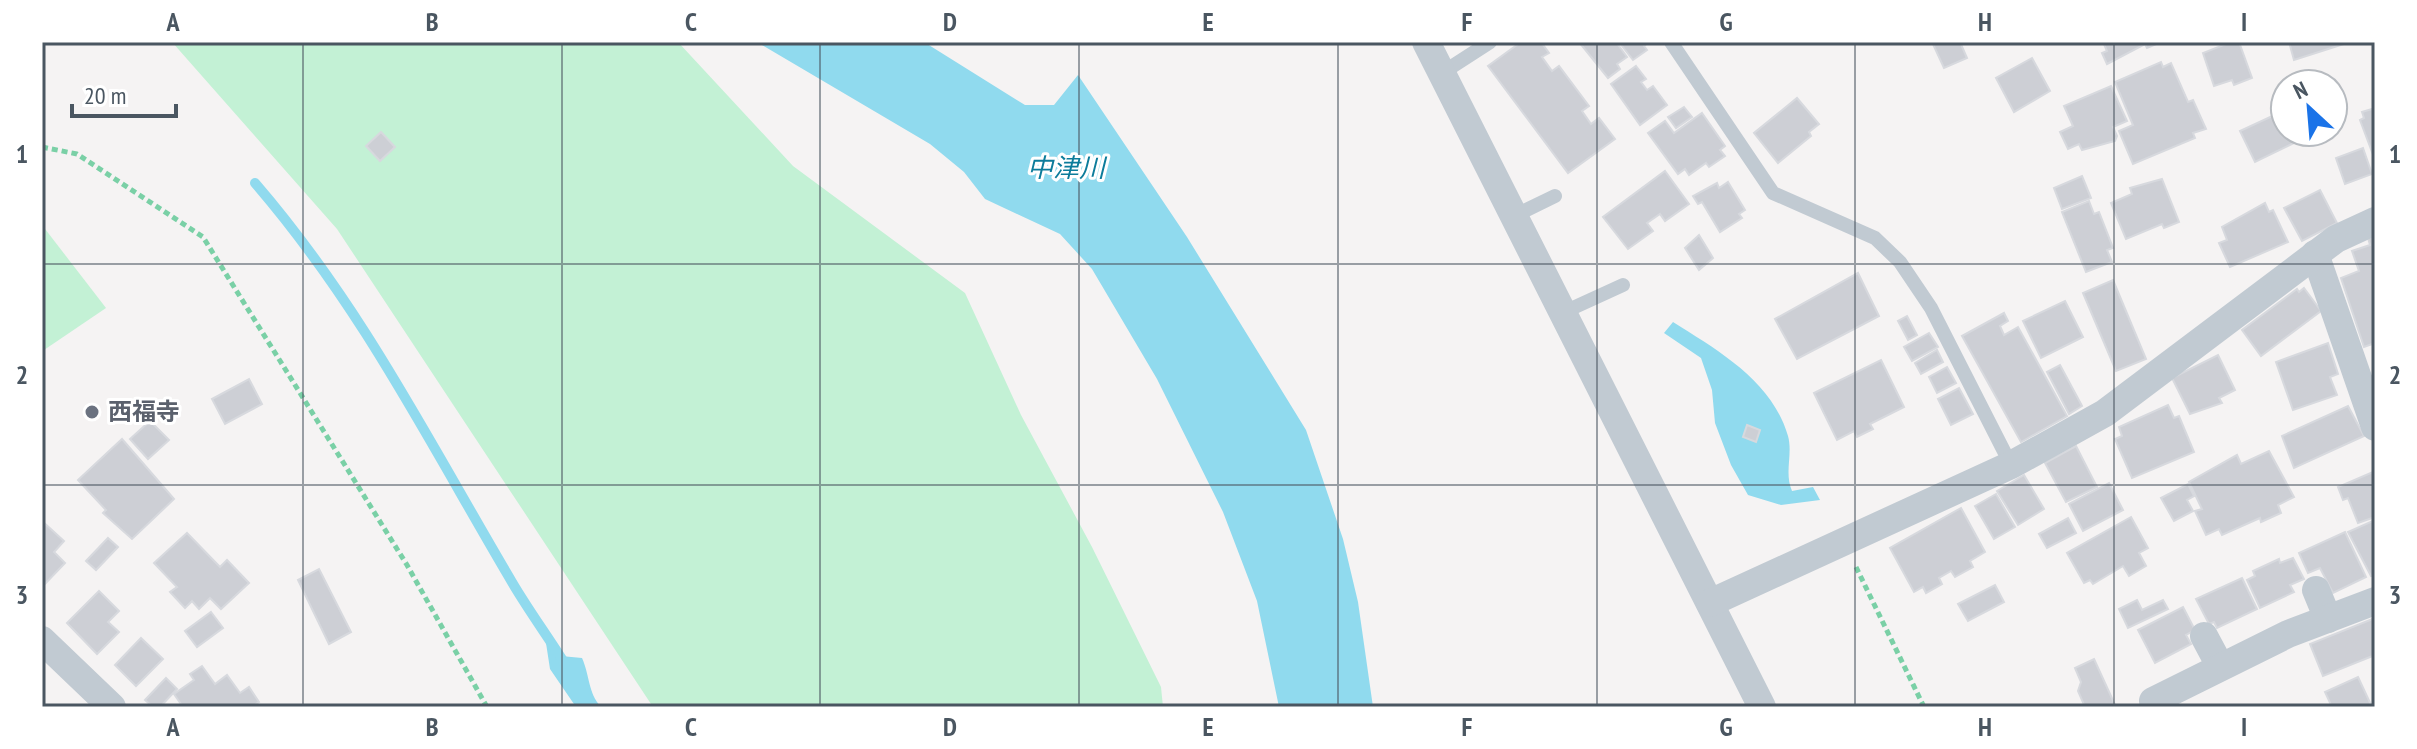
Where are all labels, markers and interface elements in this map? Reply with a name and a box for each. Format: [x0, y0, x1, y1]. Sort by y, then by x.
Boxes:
text: A [165, 5, 180, 38]
text: B [426, 5, 439, 38]
text: C [685, 5, 697, 38]
text: D [943, 5, 957, 38]
text: E [1202, 5, 1214, 38]
text: F [1462, 5, 1473, 38]
text: G [1719, 5, 1733, 38]
text: H [1978, 5, 1992, 38]
text: I [2241, 5, 2247, 38]
scale bar [72, 68, 176, 118]
north arrow [2269, 68, 2349, 148]
text: N [2289, 75, 2312, 105]
text: 20 m [84, 80, 126, 111]
text: 1 [16, 137, 28, 170]
text: 1 [2389, 137, 2401, 170]
water label: 中津川 [1027, 151, 1108, 184]
text: 2 [16, 358, 28, 391]
text: 2 [2389, 358, 2401, 391]
place label: 西福寺 [108, 396, 180, 427]
marker: 西福寺 [83, 403, 101, 421]
text: 3 [16, 578, 28, 611]
text: 3 [2389, 578, 2401, 611]
text: A [165, 710, 180, 743]
text: B [426, 710, 439, 743]
text: C [685, 710, 697, 743]
text: D [943, 710, 957, 743]
text: E [1202, 710, 1214, 743]
text: F [1462, 710, 1473, 743]
text: G [1719, 710, 1733, 743]
text: H [1978, 710, 1992, 743]
text: I [2241, 710, 2247, 743]

